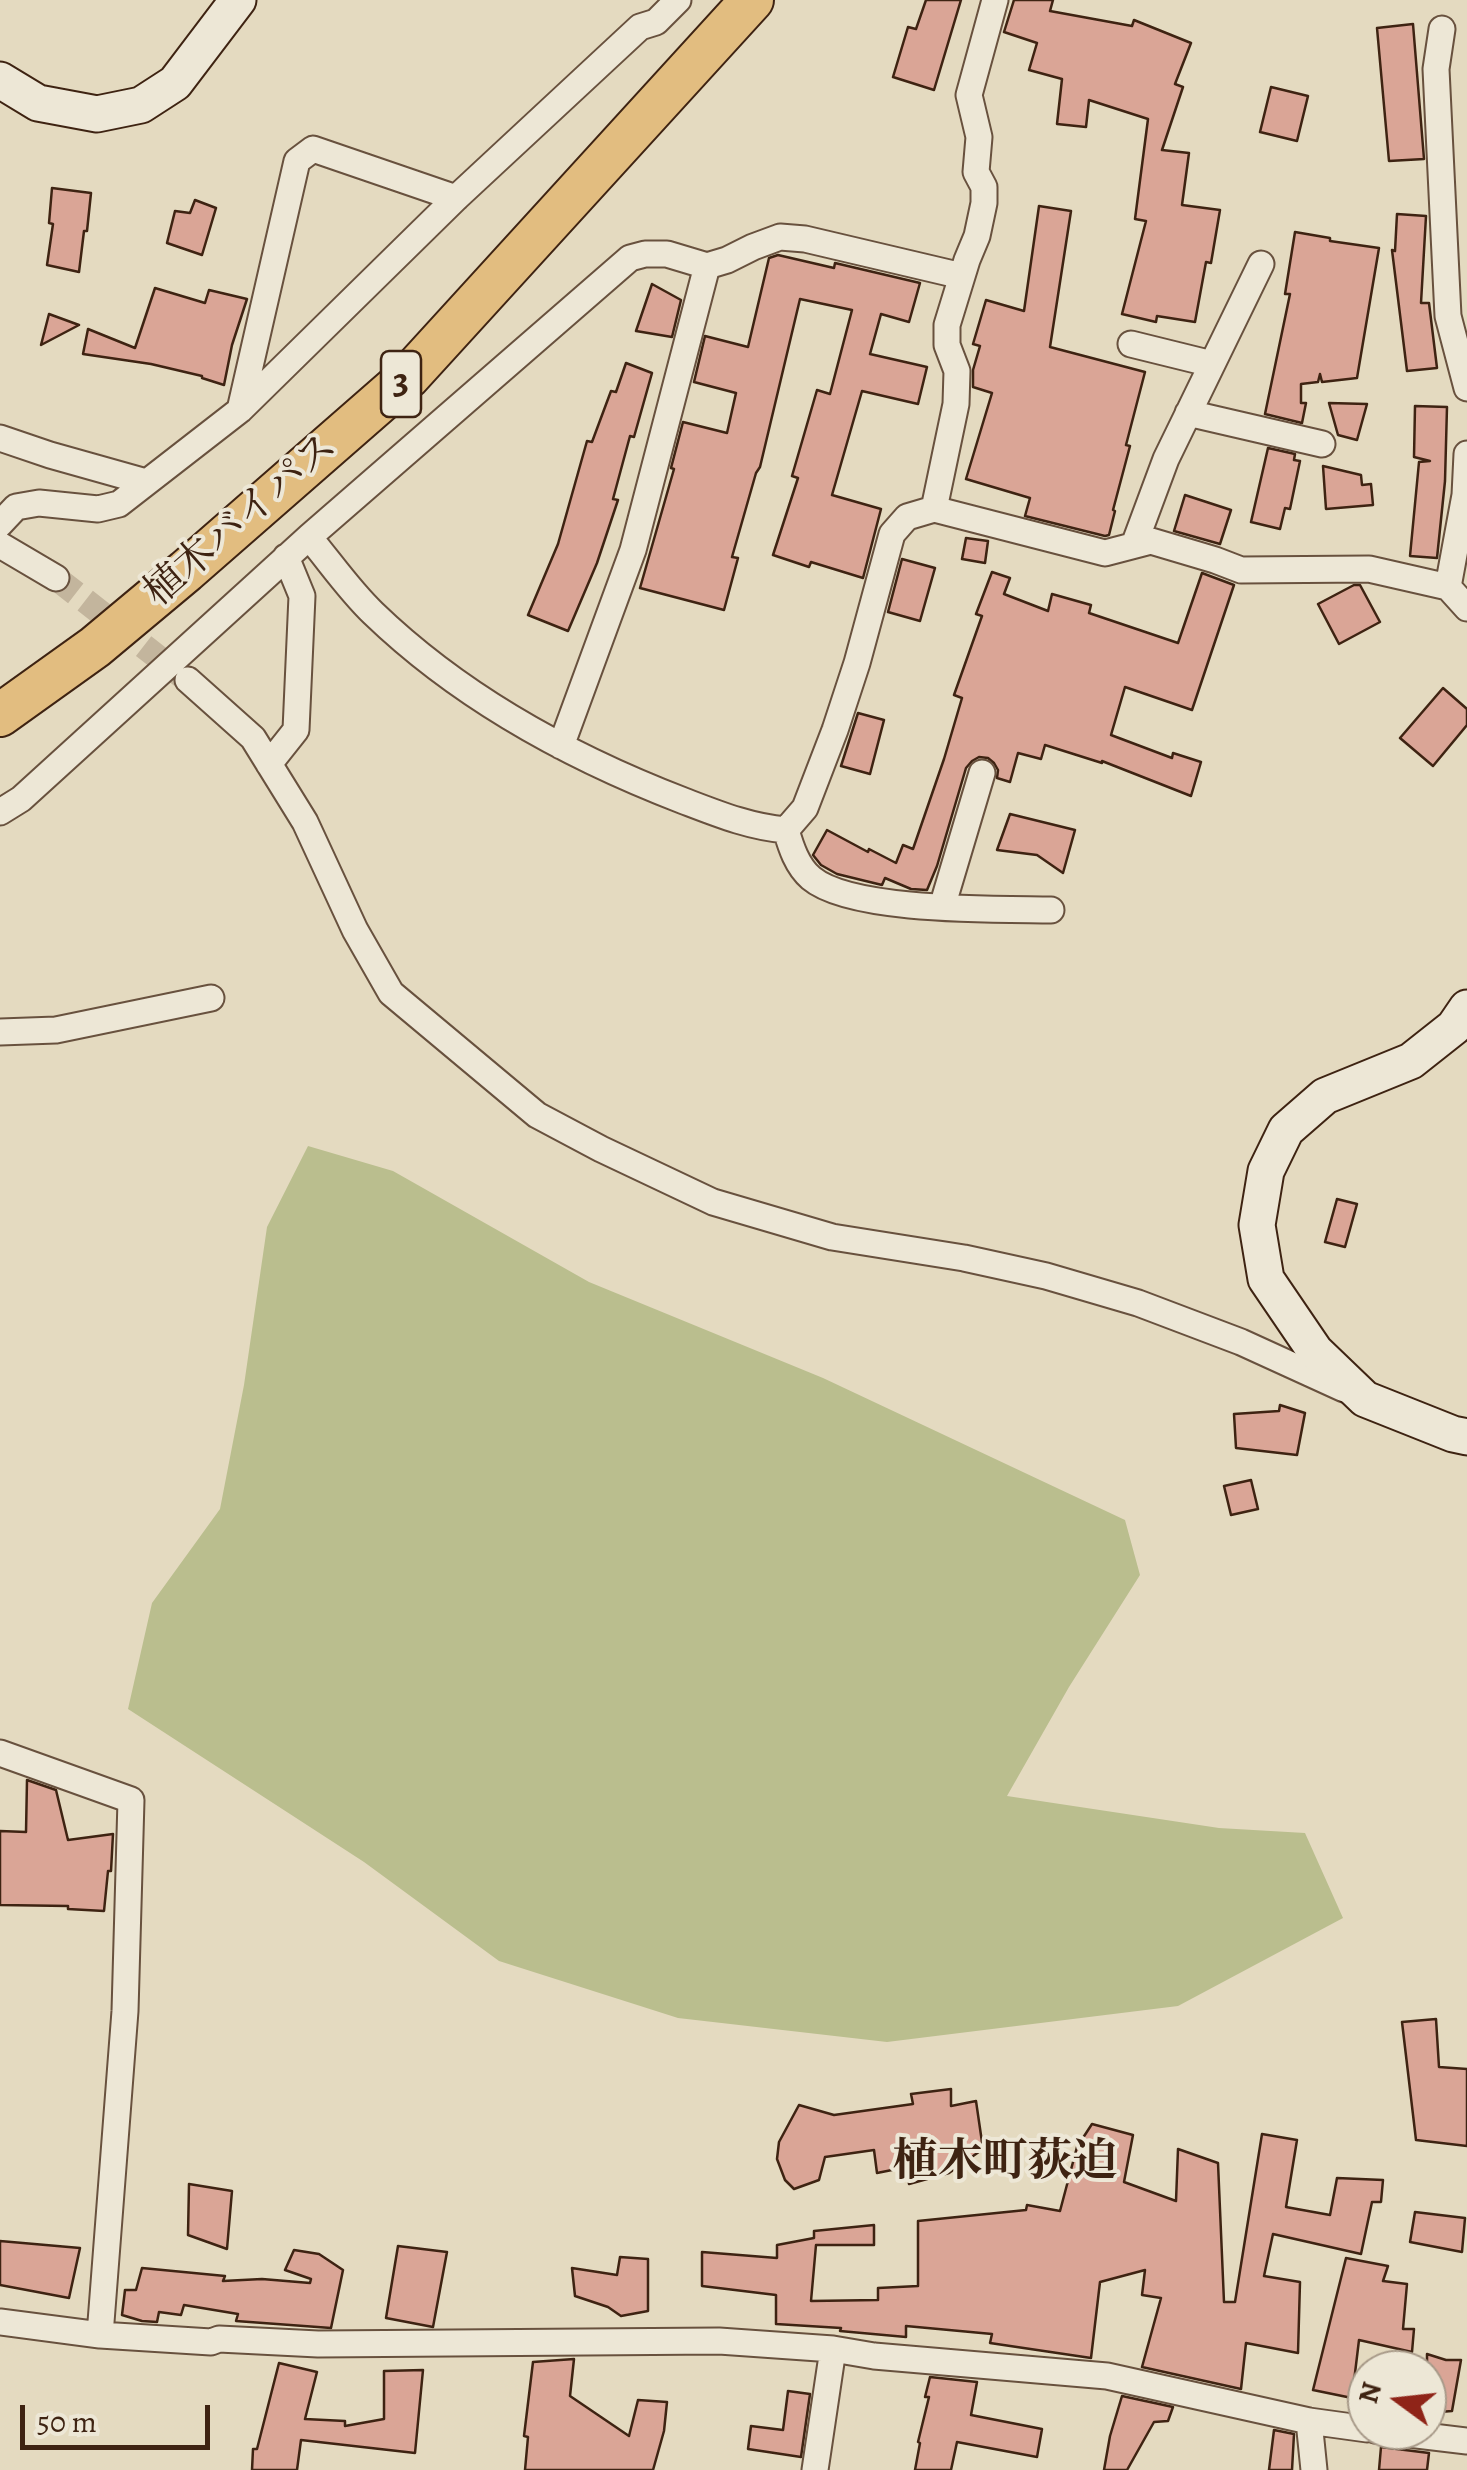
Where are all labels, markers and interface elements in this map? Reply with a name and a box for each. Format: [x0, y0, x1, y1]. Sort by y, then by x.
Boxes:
road number: 3 [381, 351, 421, 417]
street label: 植木バイパス [136, 424, 348, 618]
district label: 植木町荻迫 [893, 2137, 1117, 2191]
north arrow [1347, 2350, 1447, 2450]
text: N [1349, 2378, 1391, 2408]
scale bar [25, 2385, 215, 2447]
text: 50 m [37, 2402, 97, 2442]

